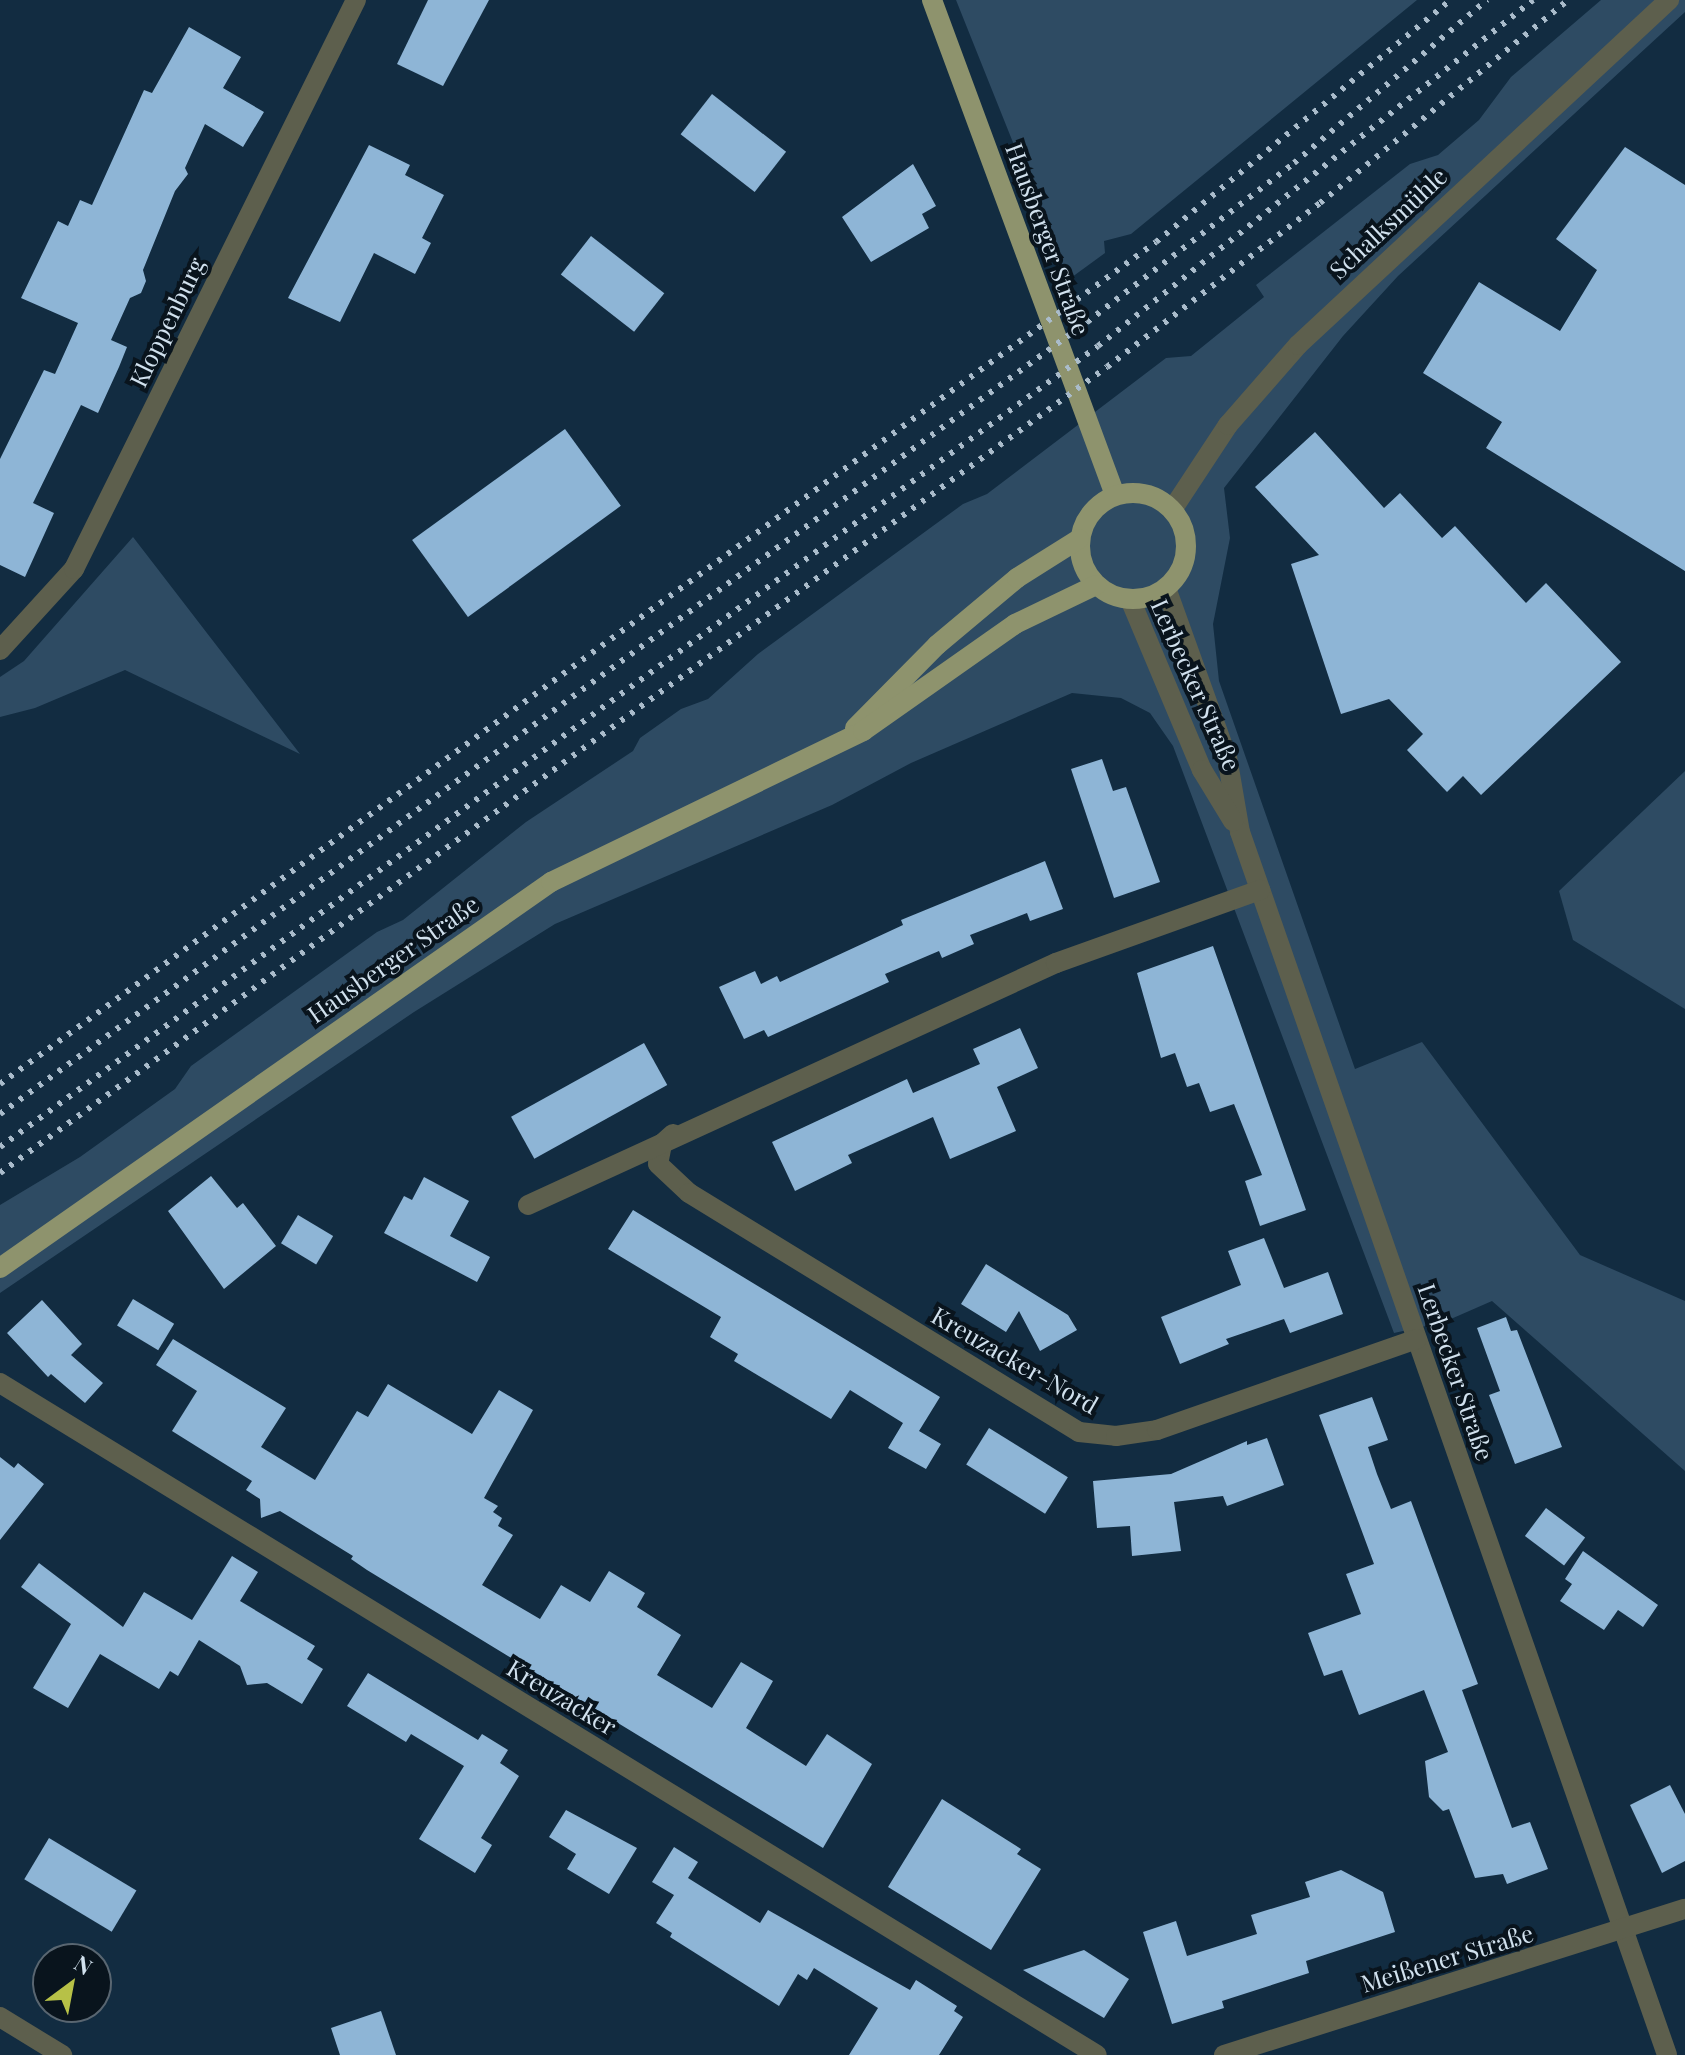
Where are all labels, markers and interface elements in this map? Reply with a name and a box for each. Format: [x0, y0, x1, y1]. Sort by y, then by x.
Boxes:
street label: Hausberger Straße [1000, 139, 1096, 339]
street label: Schalksmühle [1323, 161, 1453, 285]
street label: Kloppenburg [123, 252, 211, 392]
street label: Lerbecker Straße [1145, 594, 1247, 776]
street label: Hausberger Straße [302, 889, 484, 1029]
street label: Lerbecker Straße [1412, 1280, 1500, 1464]
street label: Kreuzacker-Nord [927, 1301, 1103, 1419]
street label: Kreuzacker [502, 1653, 622, 1741]
street label: Meißener Straße [1357, 1918, 1537, 1998]
north arrow [32, 1943, 112, 2023]
text: N [69, 1947, 98, 1981]

